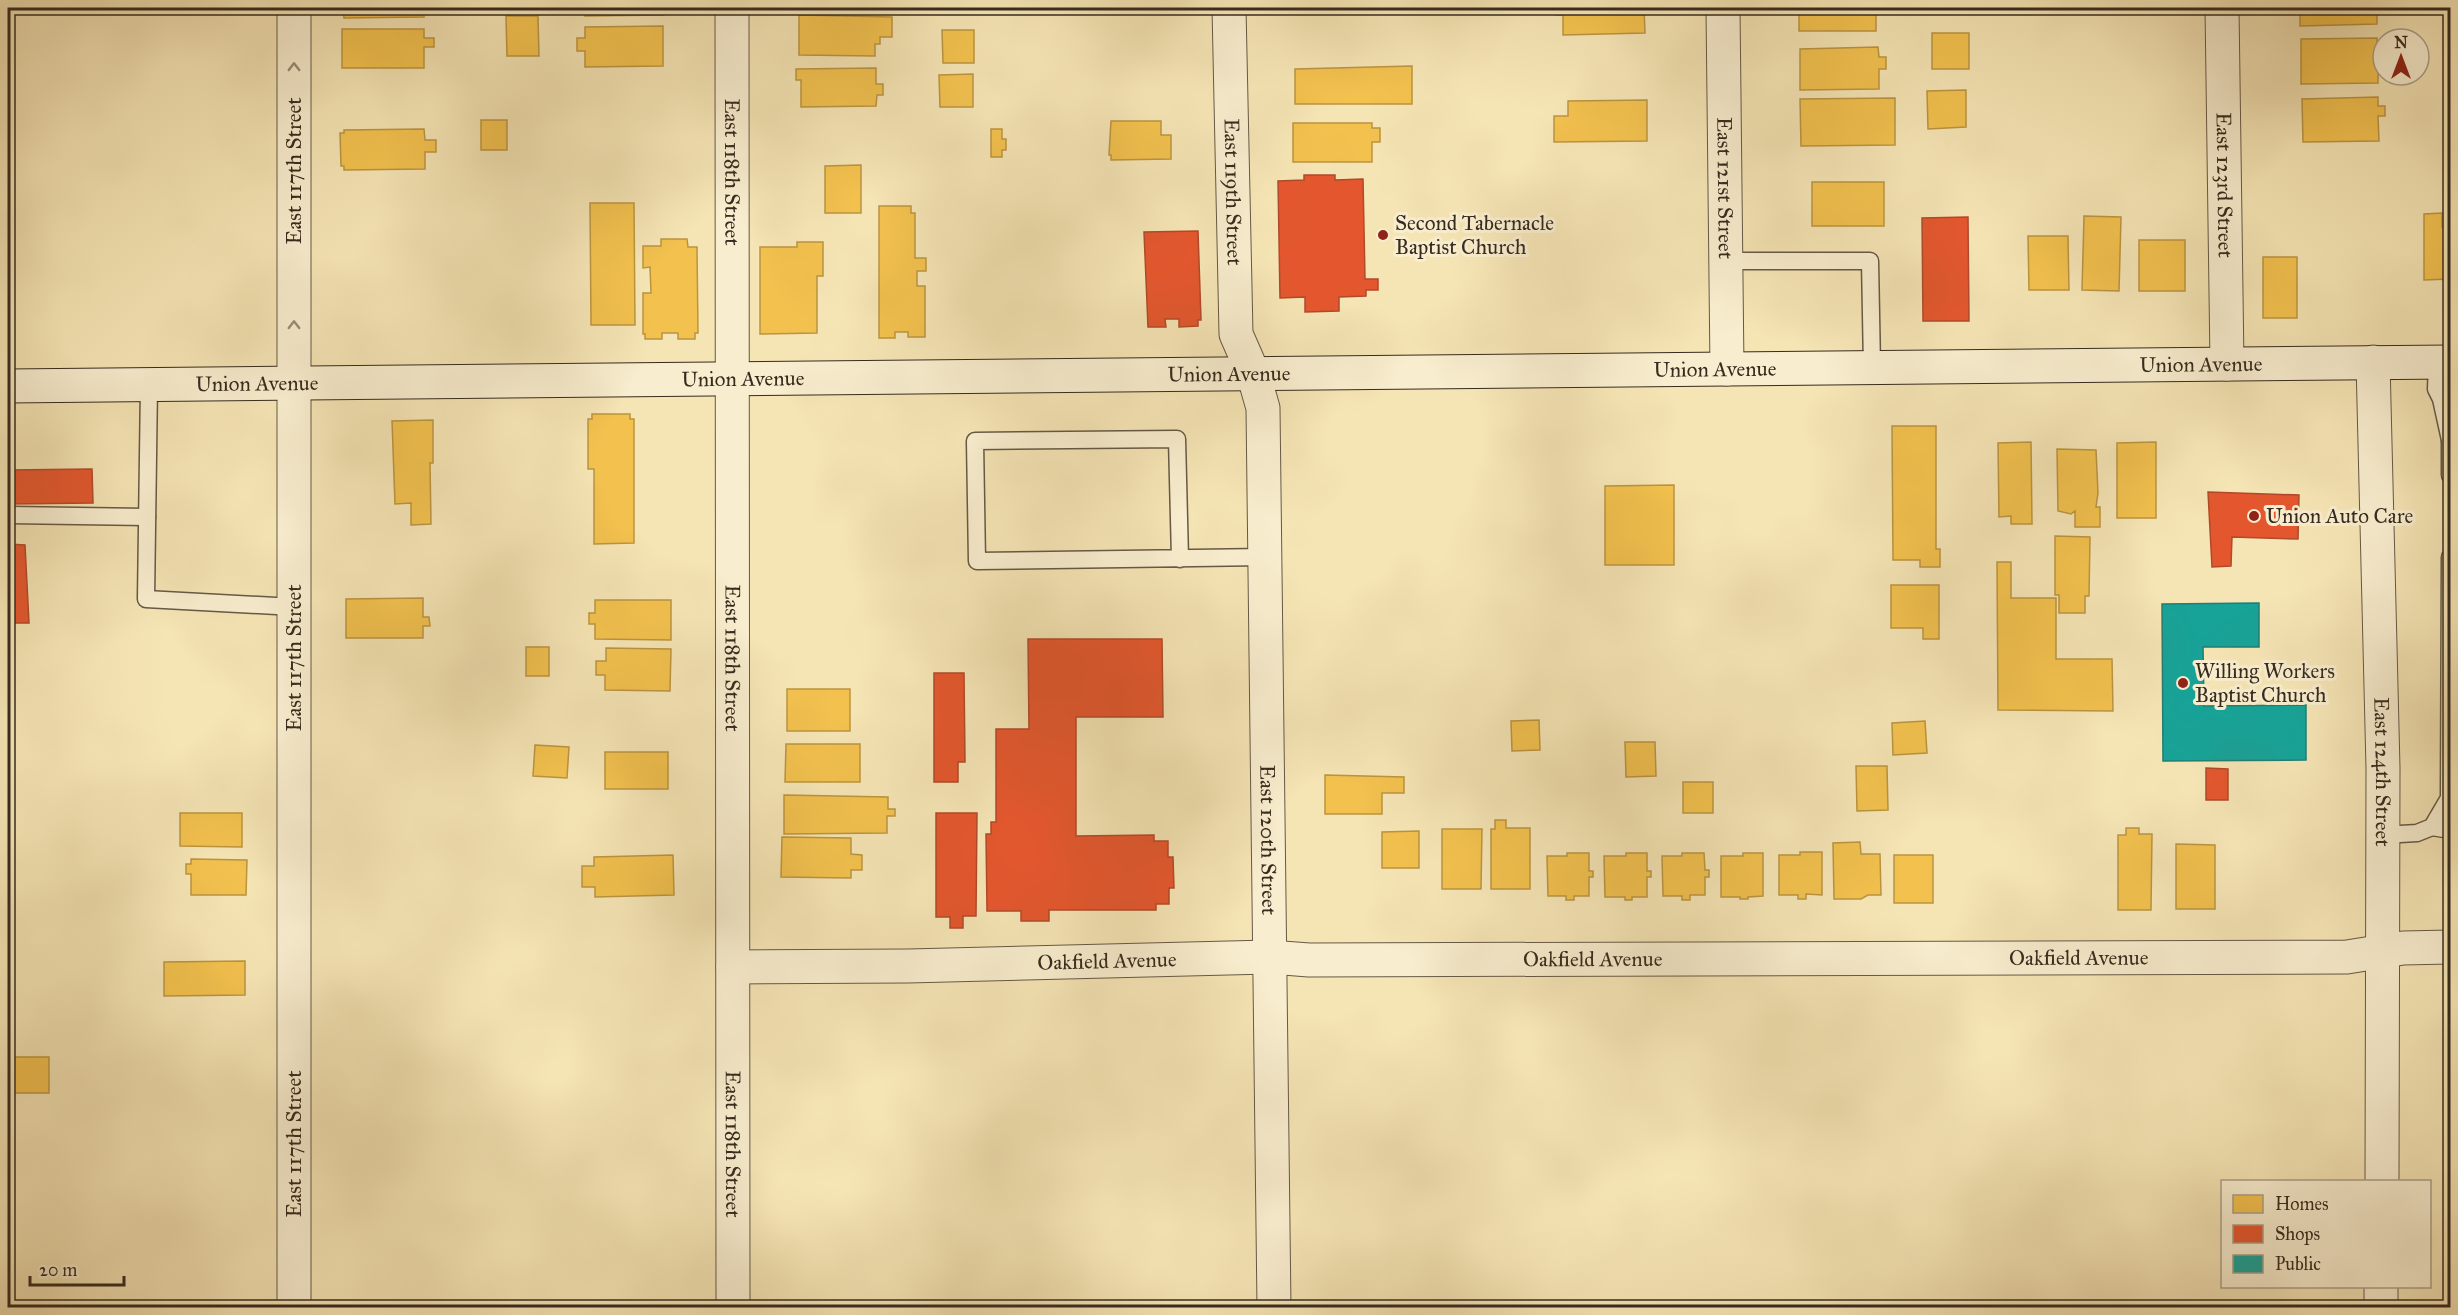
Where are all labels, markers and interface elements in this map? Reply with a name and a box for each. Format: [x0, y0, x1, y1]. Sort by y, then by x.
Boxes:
north arrow [2371, 27, 2431, 87]
text: N [2394, 33, 2408, 52]
one-way arrow [288, 62, 300, 71]
street label: East 117th Street [281, 97, 307, 245]
street label: East 118th Street [719, 98, 745, 246]
street label: East 123rd Street [2210, 112, 2239, 259]
street label: East 121st Street [1711, 117, 1739, 260]
street label: East 119th Street [1218, 118, 1248, 266]
place label: Second Tabernacle Baptist Church [1395, 210, 1554, 260]
marker: Second Tabernacle Baptist Church [1376, 228, 1390, 242]
one-way arrow [288, 320, 300, 329]
street label: Union Avenue [2139, 351, 2263, 378]
street label: Union Avenue [1653, 356, 1777, 383]
street label: Union Avenue [1167, 360, 1291, 388]
street label: Union Avenue [681, 365, 805, 392]
street label: Union Avenue [195, 370, 319, 397]
place label: Union Auto Care [2266, 503, 2413, 529]
marker: Union Auto Care [2247, 509, 2261, 523]
street label: East 117th Street [281, 584, 307, 732]
street label: East 118th Street [719, 584, 746, 732]
place label: Willing Workers Baptist Church [2195, 658, 2335, 708]
marker: Willing Workers Baptist Church [2176, 676, 2190, 690]
street label: East 124th Street [2368, 697, 2396, 847]
street label: East 120th Street [1254, 765, 1282, 916]
street label: Oakfield Avenue [2009, 945, 2149, 971]
street label: Oakfield Avenue [1037, 946, 1177, 976]
street label: Oakfield Avenue [1523, 946, 1663, 972]
street label: East 117th Street [281, 1070, 307, 1218]
street label: East 118th Street [720, 1070, 746, 1218]
legend [2221, 1180, 2431, 1288]
text: Homes [2275, 1193, 2329, 1215]
text: Shops [2275, 1223, 2320, 1245]
scale bar [30, 1249, 124, 1287]
text: Public [2275, 1253, 2321, 1275]
text: 20 m [39, 1259, 77, 1281]

